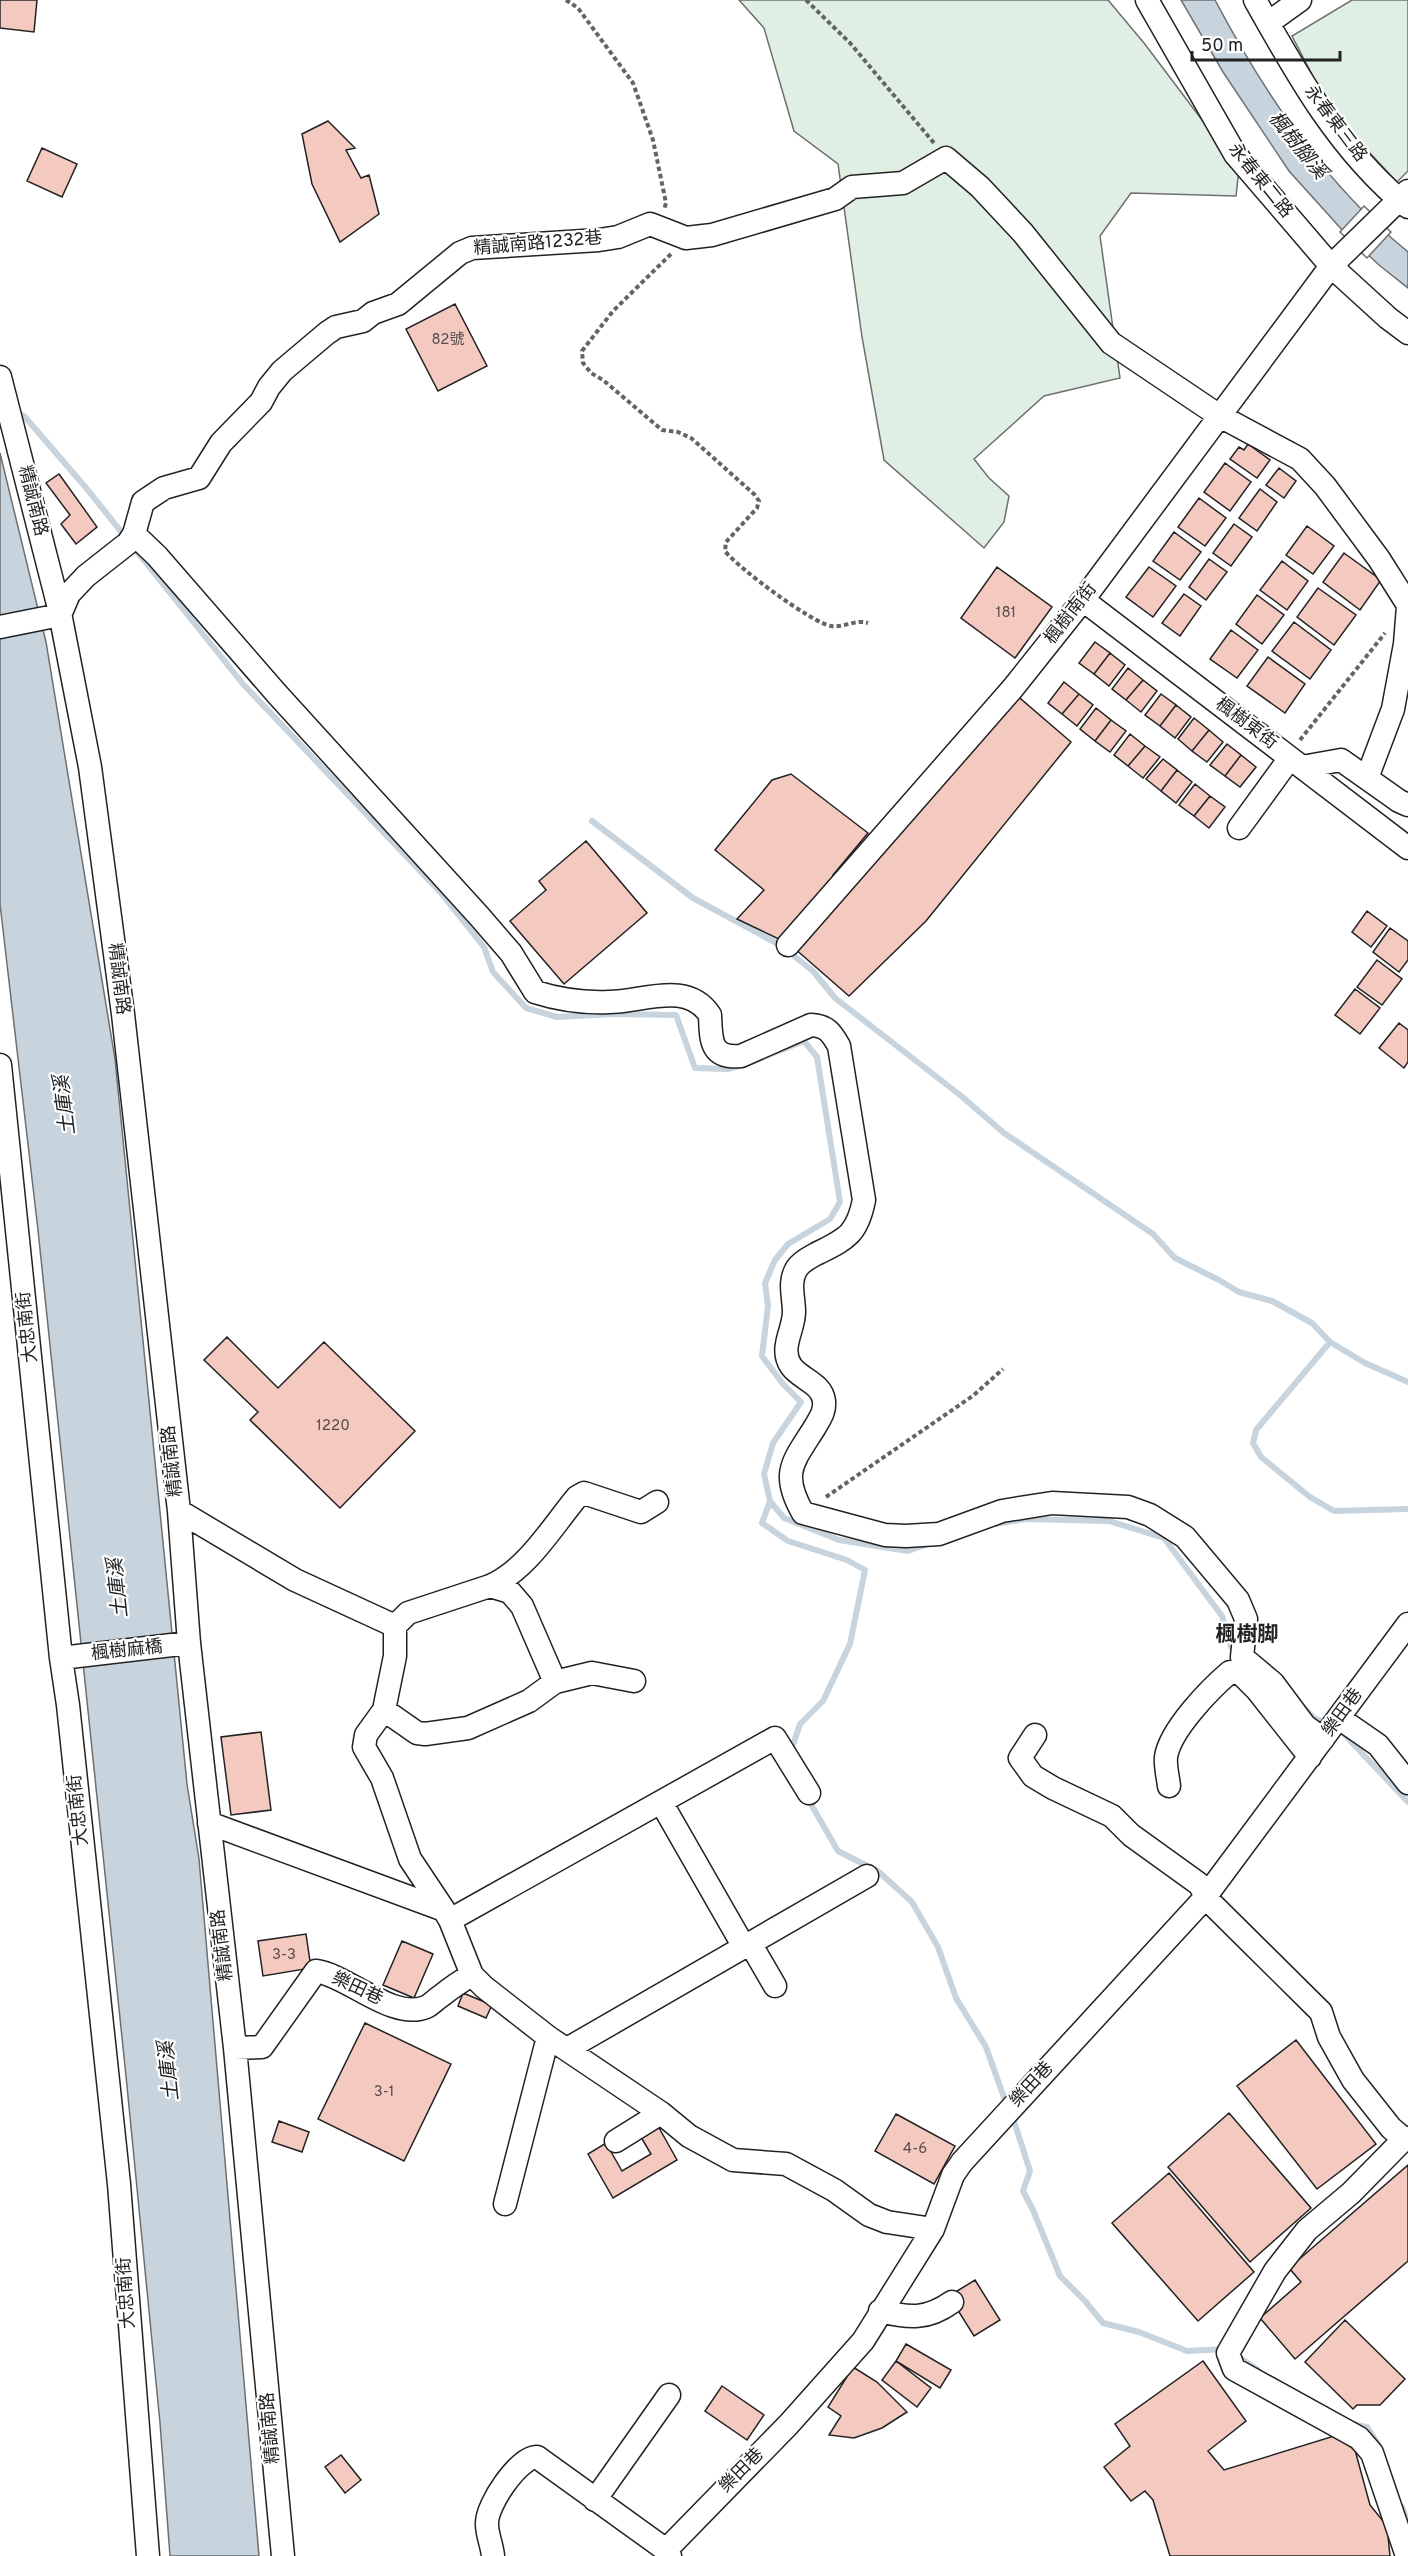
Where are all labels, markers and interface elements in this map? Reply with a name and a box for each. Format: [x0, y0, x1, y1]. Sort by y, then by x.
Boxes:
scale bar [1192, 24, 1340, 62]
text: 50 m [1201, 35, 1243, 58]
street label: 永春東三路 [1299, 81, 1371, 167]
water label: 楓樹腳溪 [1262, 107, 1334, 188]
street label: 永春東二路 [1223, 139, 1297, 223]
street label: 精誠南路1232巷 [473, 227, 603, 261]
house number: 82號 [431, 331, 465, 350]
street label: 精誠南路 [12, 463, 52, 539]
street label: 楓樹南街 [1040, 579, 1102, 649]
house number: 181 [996, 604, 1016, 623]
street label: 楓樹東街 [1210, 693, 1282, 755]
street label: 精誠南路 [102, 942, 134, 1016]
water label: 土庫溪 [49, 1071, 83, 1136]
street label: 大忠南街 [13, 1290, 43, 1364]
house number: 1220 [316, 1417, 350, 1436]
street label: 精誠南路 [158, 1424, 188, 1498]
water label: 土庫溪 [103, 1554, 135, 1619]
district label: 楓樹脚 [1216, 1622, 1279, 1649]
street label: 楓樹麻橋 [90, 1636, 164, 1666]
street label: 樂田巷 [1318, 1684, 1368, 1742]
street label: 大忠南街 [64, 1773, 94, 1847]
street label: 精誠南路 [207, 1908, 239, 1982]
house number: 3-3 [272, 1946, 296, 1965]
street label: 樂田巷 [328, 1967, 386, 2011]
water label: 土庫溪 [154, 2037, 186, 2102]
street label: 樂田巷 [1005, 2057, 1059, 2113]
house number: 3-1 [374, 2083, 394, 2102]
house number: 4-6 [903, 2140, 927, 2159]
street label: 大忠南街 [113, 2256, 141, 2330]
street label: 精誠南路 [256, 2391, 286, 2465]
street label: 樂田巷 [715, 2444, 769, 2498]

